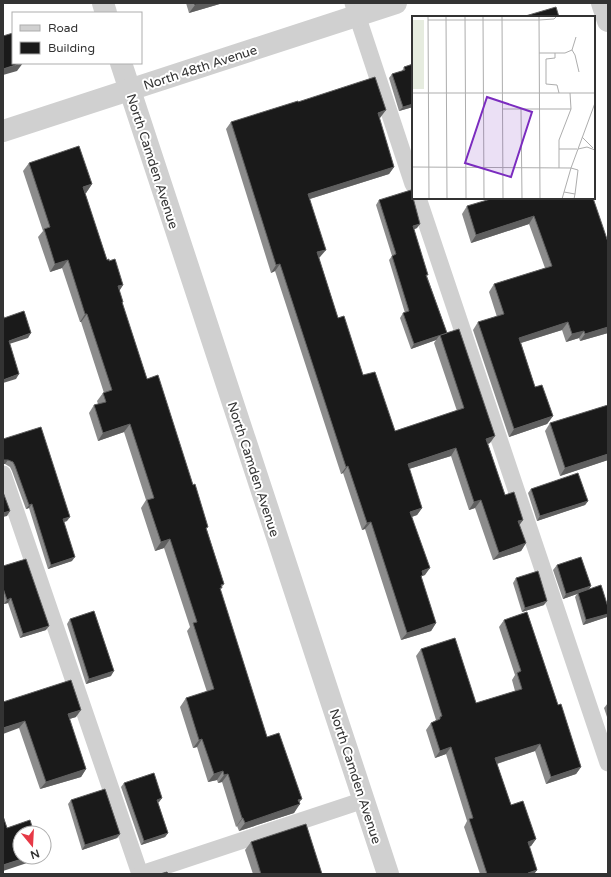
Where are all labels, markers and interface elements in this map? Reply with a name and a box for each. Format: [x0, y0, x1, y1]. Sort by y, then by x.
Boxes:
legend [12, 12, 142, 64]
inset map [412, 16, 595, 199]
text: Road [48, 21, 78, 35]
text: Building [48, 41, 95, 55]
street label: North 48th Avenue [141, 42, 259, 94]
street label: North Camden Avenue [123, 92, 181, 231]
street label: North Camden Avenue [224, 400, 282, 539]
street label: North Camden Avenue [326, 707, 384, 846]
north arrow [12, 825, 52, 865]
text: N [29, 846, 41, 862]

